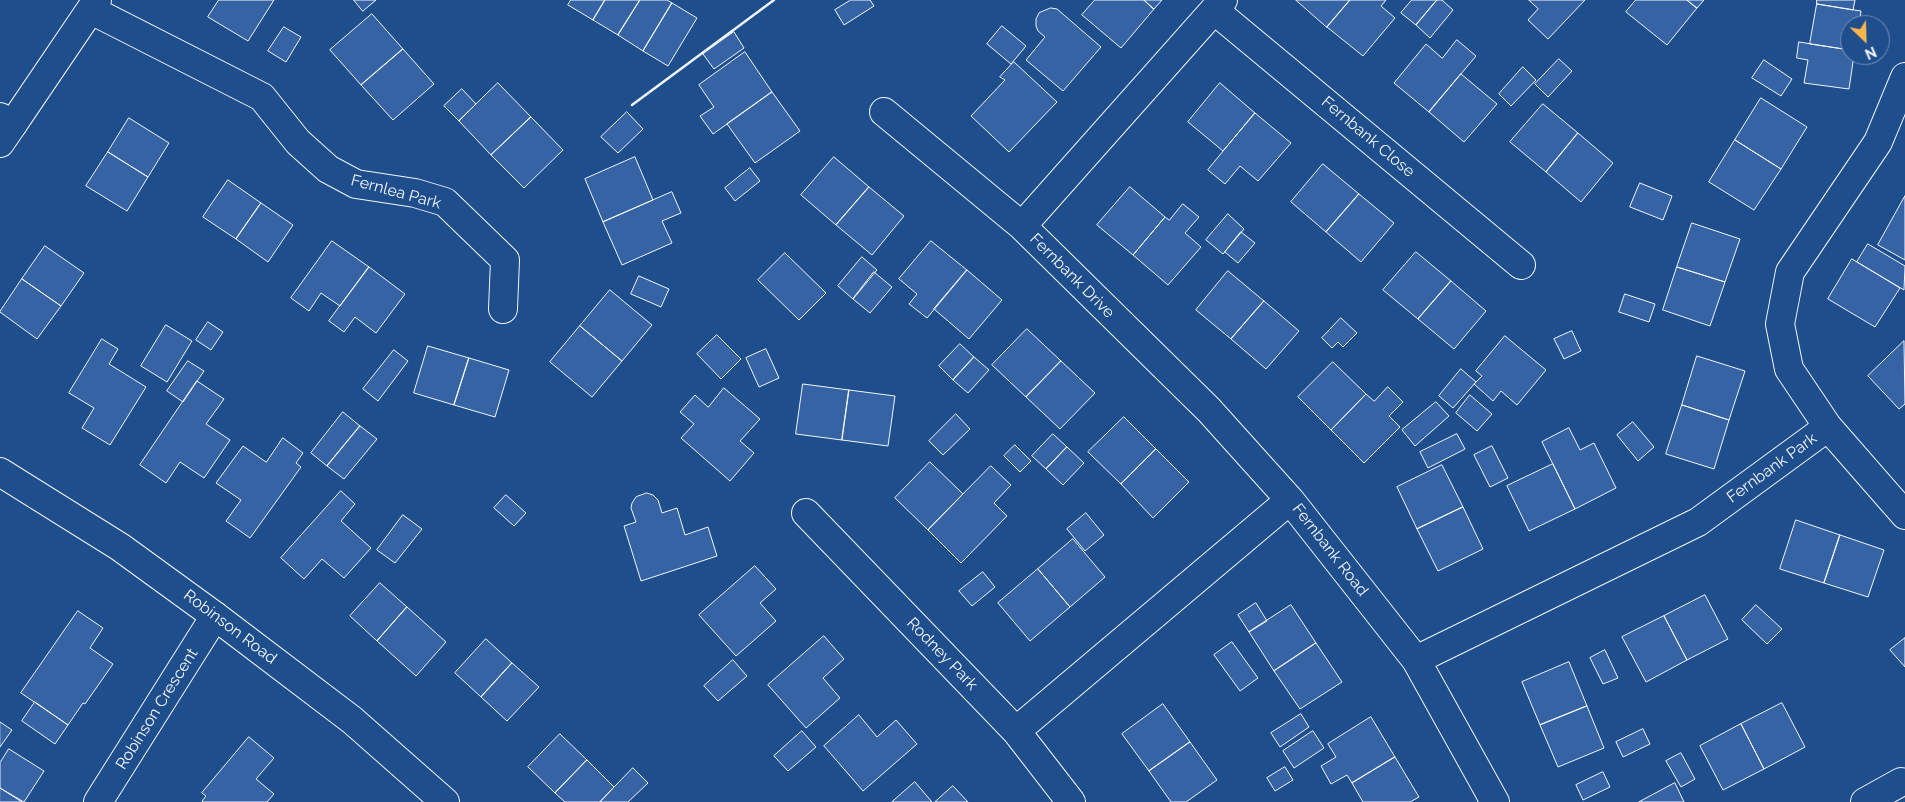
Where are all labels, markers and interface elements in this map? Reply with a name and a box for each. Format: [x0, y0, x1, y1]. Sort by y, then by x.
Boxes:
north arrow [1840, 15, 1890, 65]
text: N [1863, 43, 1879, 62]
street label: Fernbank Close [1318, 92, 1418, 182]
street label: Fernlea Park [349, 171, 443, 213]
street label: Fernbank Drive [1026, 230, 1118, 322]
street label: Fernbank Park [1723, 429, 1821, 507]
street label: Fernbank Road [1288, 500, 1372, 600]
street label: Robinson Road [180, 586, 280, 668]
street label: Rodney Park [903, 614, 981, 694]
street label: Robinson Crescent [112, 645, 202, 773]

